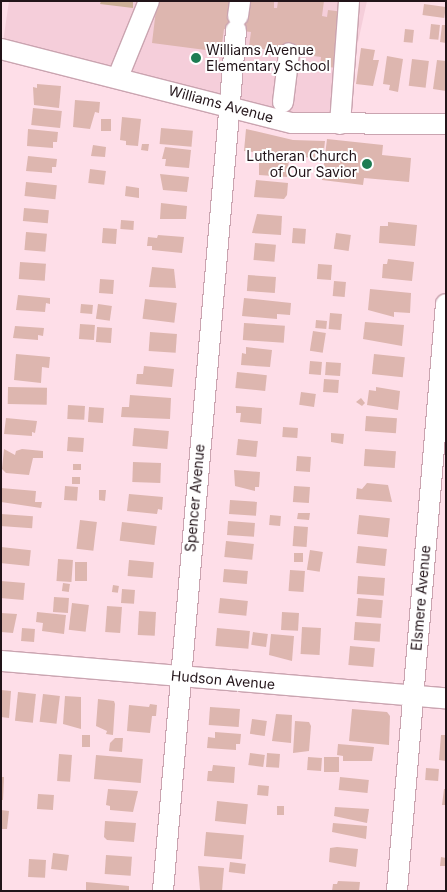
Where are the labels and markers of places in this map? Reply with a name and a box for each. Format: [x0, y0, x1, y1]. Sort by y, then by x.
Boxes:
place label: Williams Avenue Elementary School [206, 42, 330, 74]
marker: Williams Avenue Elementary School [190, 52, 202, 64]
place label: Lutheran Church of Our Savior [246, 148, 357, 180]
marker: Lutheran Church of Our Savior [361, 158, 373, 170]

